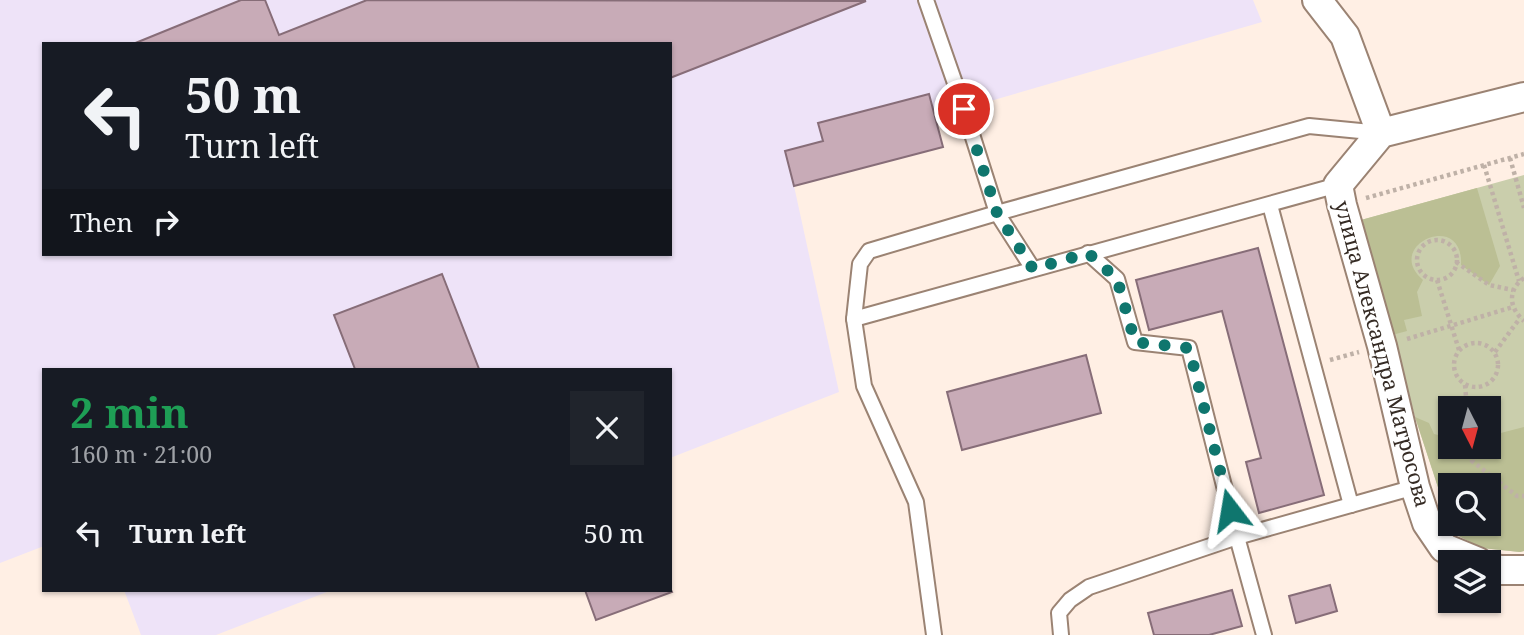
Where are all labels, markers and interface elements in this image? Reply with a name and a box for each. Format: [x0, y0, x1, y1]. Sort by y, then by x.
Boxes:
text: 50 m [185, 61, 301, 127]
icon: left [70, 70, 161, 161]
pin [934, 79, 994, 139]
icon: arrive [945, 90, 983, 128]
text: Turn left [185, 124, 319, 167]
street label: улица Александра Матросова [1328, 197, 1437, 510]
icon: right [147, 203, 185, 241]
text: Then [70, 204, 133, 240]
text: 2 min [70, 383, 189, 440]
button: close [570, 391, 644, 465]
north arrow [1438, 396, 1502, 458]
map controls [1438, 396, 1501, 613]
text: 160 m · 21:00 [70, 438, 212, 470]
position arrow [1193, 473, 1267, 547]
button: search [1438, 473, 1501, 536]
icon: left [70, 514, 108, 552]
text: Turn left [129, 515, 246, 551]
text: 50 m [584, 515, 644, 551]
button: layers [1438, 550, 1501, 613]

